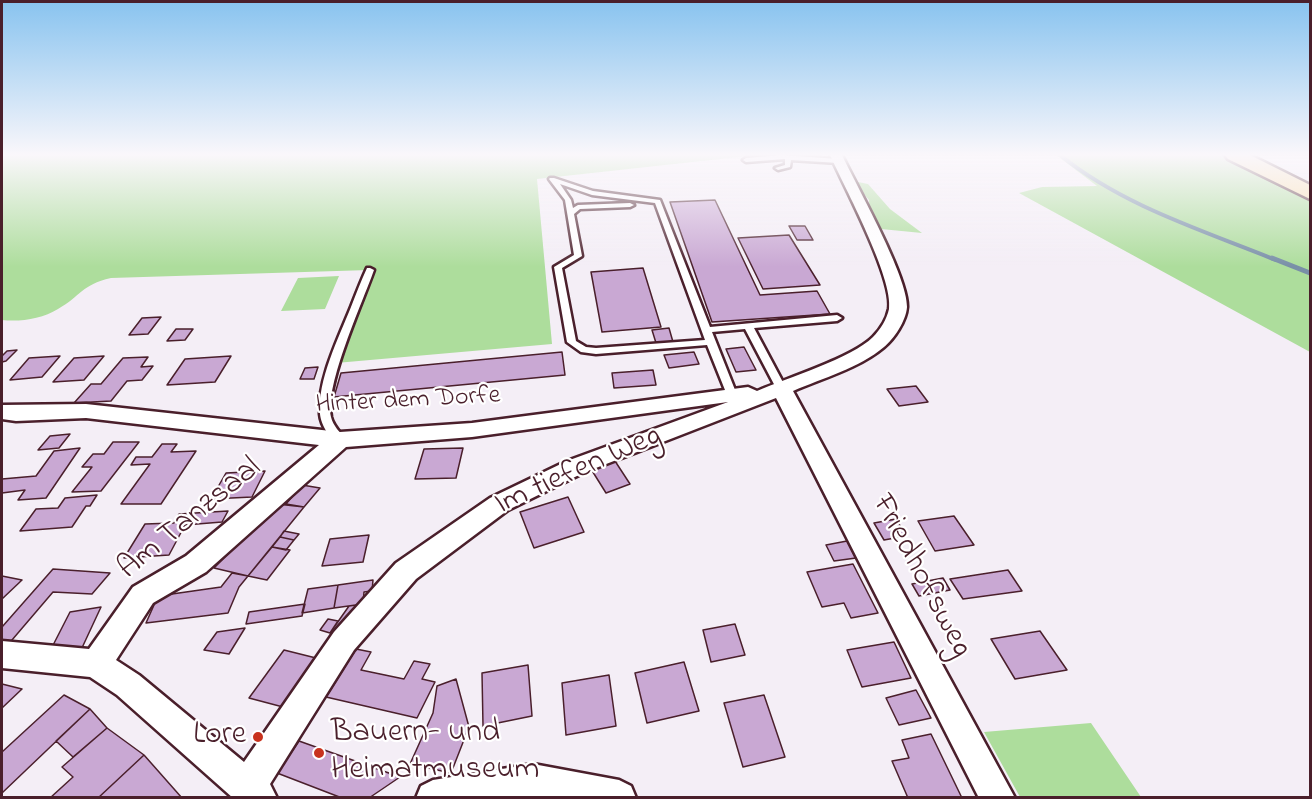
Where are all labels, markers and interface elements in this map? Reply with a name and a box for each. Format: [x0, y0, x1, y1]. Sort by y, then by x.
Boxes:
street label: Hinter dem Dorfe [315, 382, 501, 422]
street label: Im tiefen Weg [490, 418, 668, 526]
street label: Am Tanzsaal [111, 450, 271, 590]
street label: Friedhofsweg [861, 489, 979, 665]
place label: Bauern- und Heimatmuseum [331, 716, 539, 791]
place label: Lore [193, 718, 246, 756]
marker: Lore [251, 730, 265, 744]
marker: Bauern- und Heimatmuseum [312, 746, 326, 760]

